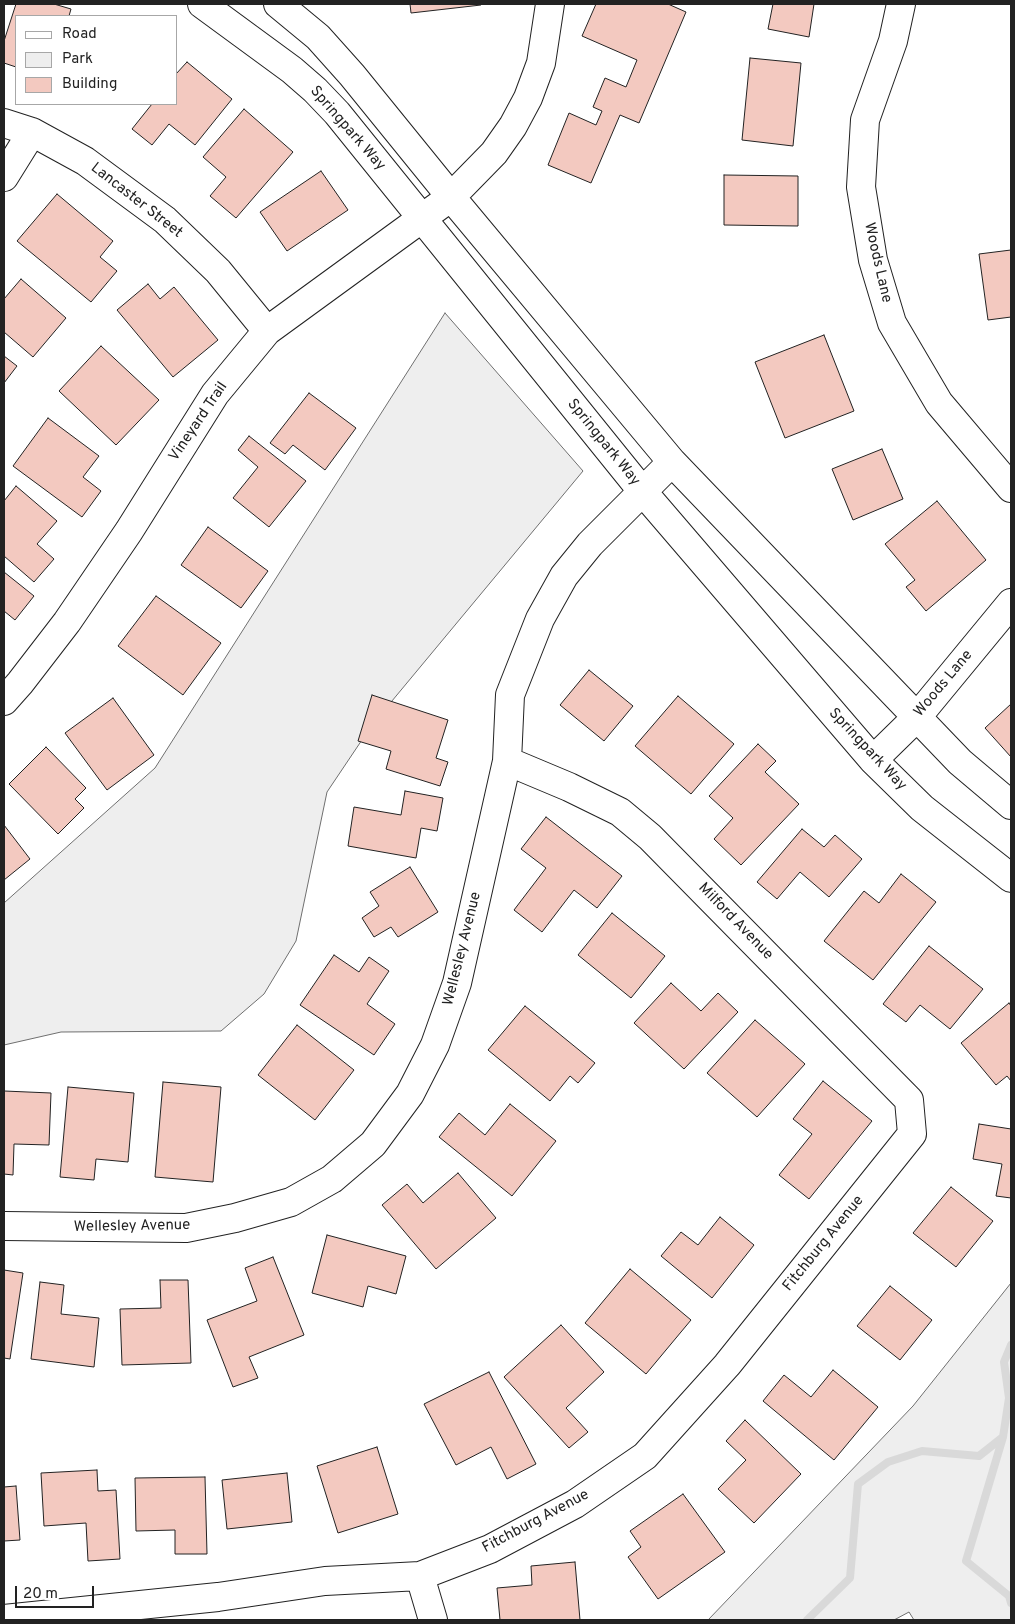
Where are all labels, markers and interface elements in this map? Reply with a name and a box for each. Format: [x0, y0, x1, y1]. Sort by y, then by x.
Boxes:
legend [15, 15, 178, 105]
text: Road [62, 25, 97, 44]
text: Park [62, 50, 93, 69]
text: Building [62, 75, 117, 94]
street label: Springpark Way [305, 83, 389, 175]
street label: Lancaster Street [86, 160, 186, 242]
street label: Woods Lane [859, 221, 895, 305]
street label: Vineyard Trail [166, 379, 232, 465]
street label: Springpark Way [563, 396, 643, 490]
street label: Woods Lane [911, 647, 977, 721]
street label: Springpark Way [824, 705, 910, 795]
street label: Milford Avenue [694, 880, 776, 964]
street label: Wellesley Avenue [440, 890, 486, 1008]
street label: Fitchburg Avenue [780, 1192, 868, 1296]
street label: Wellesley Avenue [74, 1217, 190, 1237]
street label: Fitchburg Avenue [480, 1486, 592, 1558]
scale bar [18, 1576, 96, 1608]
text: 20 m [23, 1585, 58, 1604]

